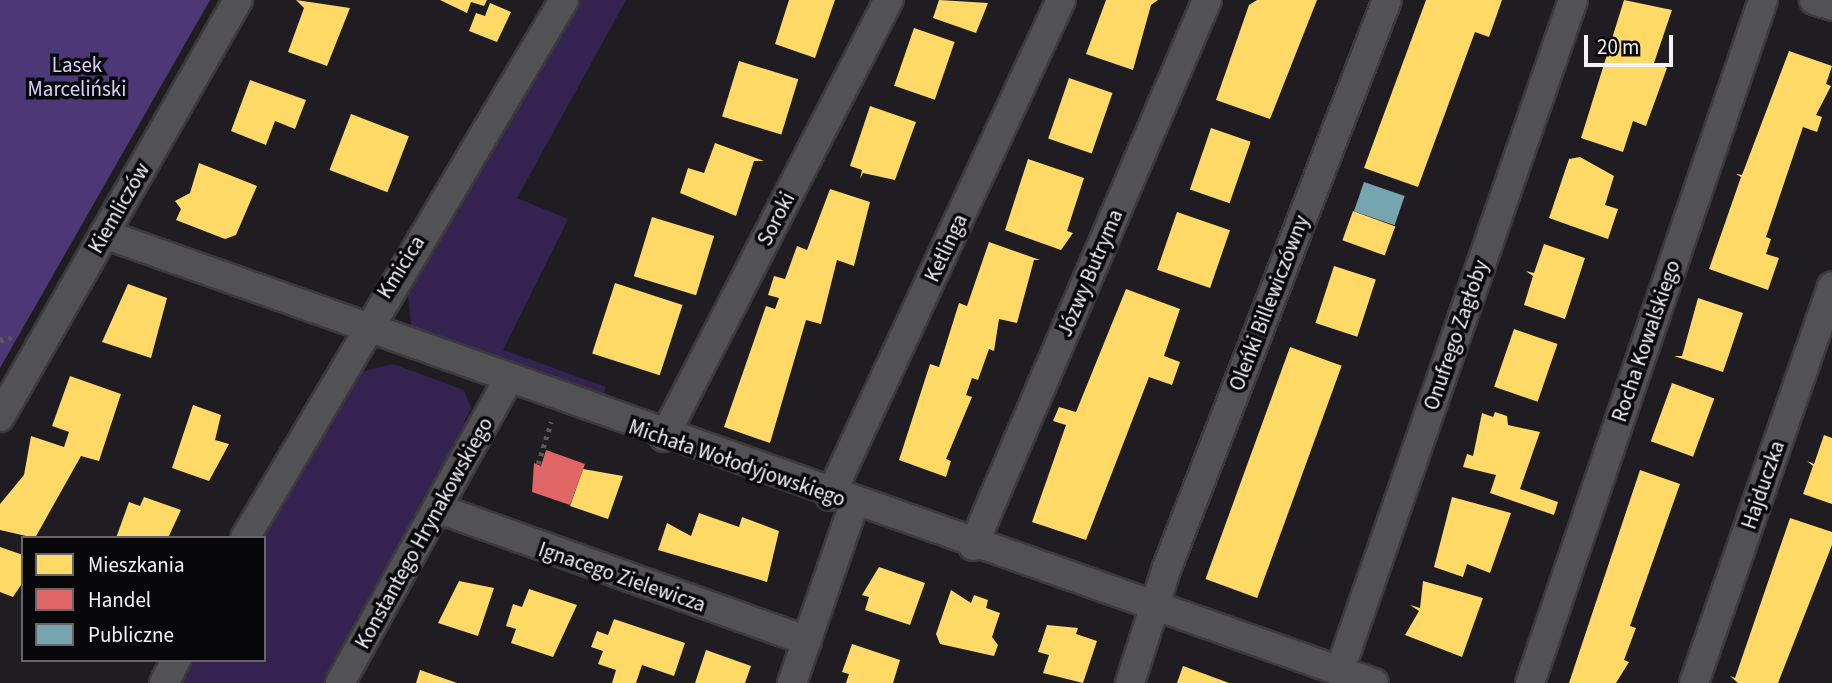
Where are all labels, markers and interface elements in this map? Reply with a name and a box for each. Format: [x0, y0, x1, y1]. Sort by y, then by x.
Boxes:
scale bar [1587, 21, 1676, 65]
text: 20 m [1597, 32, 1639, 62]
park label: Lasek Marceliński [28, 52, 126, 102]
street label: Kiemliczów [83, 158, 155, 258]
street label: Soroki [752, 188, 800, 250]
street label: Józwy Butryma [1052, 206, 1128, 340]
street label: Ketlinga [919, 210, 973, 286]
street label: Oleńki Billewiczówny [1224, 212, 1314, 394]
street label: Kmicica [372, 231, 430, 303]
street label: Onufrego Zagłoby [1418, 257, 1494, 413]
street label: Rocha Kowalskiego [1607, 257, 1685, 425]
street label: Konstantego Hrynakowskiego [350, 413, 498, 653]
street label: Michała Wołodyjowskiego [625, 414, 849, 512]
street label: Hajduczka [1736, 437, 1790, 533]
legend [21, 536, 266, 662]
street label: Ignacego Zielewicza [535, 537, 709, 617]
text: Mieszkania [88, 550, 185, 580]
text: Handel [88, 585, 151, 615]
text: Publiczne [88, 620, 174, 650]

